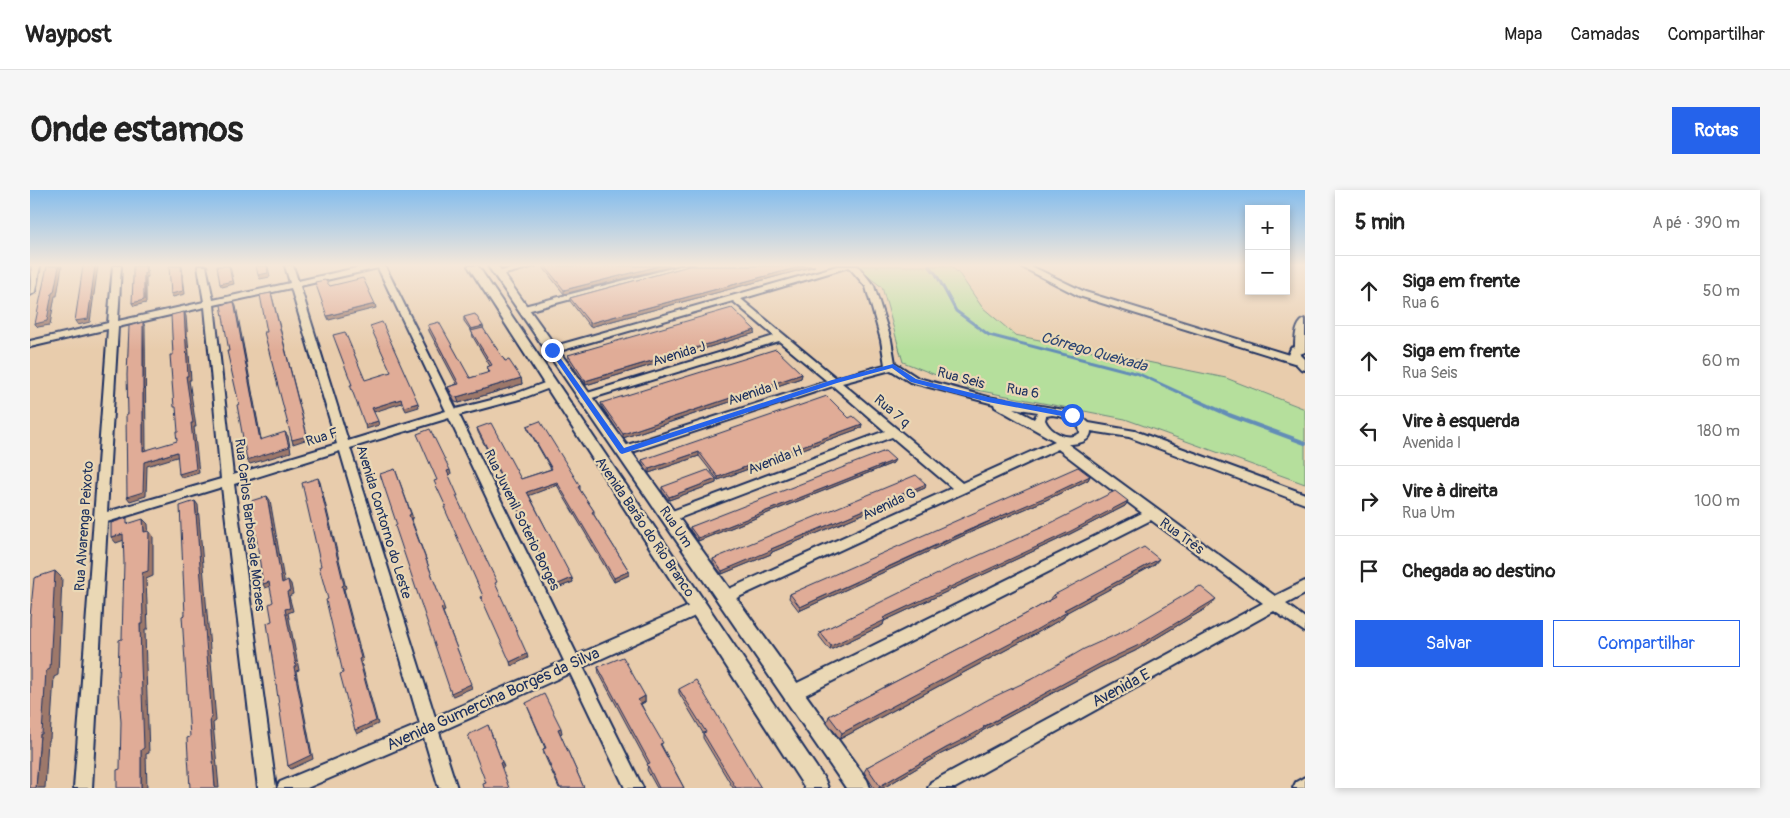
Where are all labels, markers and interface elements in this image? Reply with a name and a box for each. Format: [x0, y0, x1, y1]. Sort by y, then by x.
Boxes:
text: Waypost [25, 20, 112, 49]
text: Mapa [1504, 23, 1542, 46]
text: Camadas [1570, 23, 1640, 46]
text: Compartilhar [1668, 23, 1765, 46]
button: Rotas [1672, 107, 1760, 154]
text: Onde estamos [30, 108, 243, 152]
map controls [1245, 205, 1290, 295]
button: + [1245, 205, 1290, 250]
text: 5 min [1355, 209, 1405, 236]
text: A pé · 390 m [1652, 213, 1740, 233]
button: − [1245, 250, 1290, 295]
text: Siga em frente [1402, 269, 1520, 293]
icon: ahead [1355, 277, 1383, 305]
text: 50 m [1703, 281, 1740, 301]
text: Rua 6 [1402, 293, 1440, 313]
water label: Córrego Queixada [1039, 328, 1150, 377]
street label: Avenida J [650, 338, 708, 370]
route end [541, 339, 564, 362]
text: Siga em frente [1402, 339, 1520, 363]
icon: ahead [1355, 347, 1383, 375]
text: 60 m [1702, 351, 1740, 371]
text: Rua Seis [1402, 363, 1457, 383]
street label: Rua Seis [935, 364, 987, 393]
street label: Avenida I [726, 377, 780, 409]
street label: Rua 6 [1005, 380, 1041, 402]
street label: Rua 7 q [871, 391, 914, 431]
route start [1061, 404, 1084, 427]
text: Vire à esquerda [1402, 409, 1520, 433]
icon: left [1355, 417, 1383, 445]
text: 180 m [1697, 421, 1740, 441]
street label: Rua F [304, 424, 340, 450]
text: Avenida I [1402, 433, 1461, 453]
street label: Rua Carlos Barbosa de Moraes [231, 438, 269, 613]
street label: Avenida H [745, 442, 805, 478]
street label: Avenida Contorno do Leste [353, 443, 415, 601]
street label: Rua Juvenil Soterio Borges [480, 447, 564, 594]
street label: Avenida Barão do Rio Branco [592, 454, 698, 601]
street label: Rua Alvarenga Peixoto [71, 460, 97, 592]
text: Vire à direita [1402, 479, 1498, 503]
street label: Avenida G [859, 484, 919, 524]
icon: right [1355, 487, 1383, 515]
text: 100 m [1694, 491, 1740, 511]
street label: Rua Um [656, 503, 696, 551]
text: Rua Um [1402, 503, 1455, 523]
street label: Rua Três [1156, 514, 1208, 558]
icon: arrive [1355, 557, 1383, 585]
text: Chegada ao destino [1402, 559, 1555, 583]
button: Salvar [1355, 620, 1543, 667]
button: Compartilhar [1553, 620, 1740, 667]
street label: Avenida Gumercina Borges da Silva [383, 643, 603, 755]
street label: Avenida E [1088, 664, 1154, 712]

